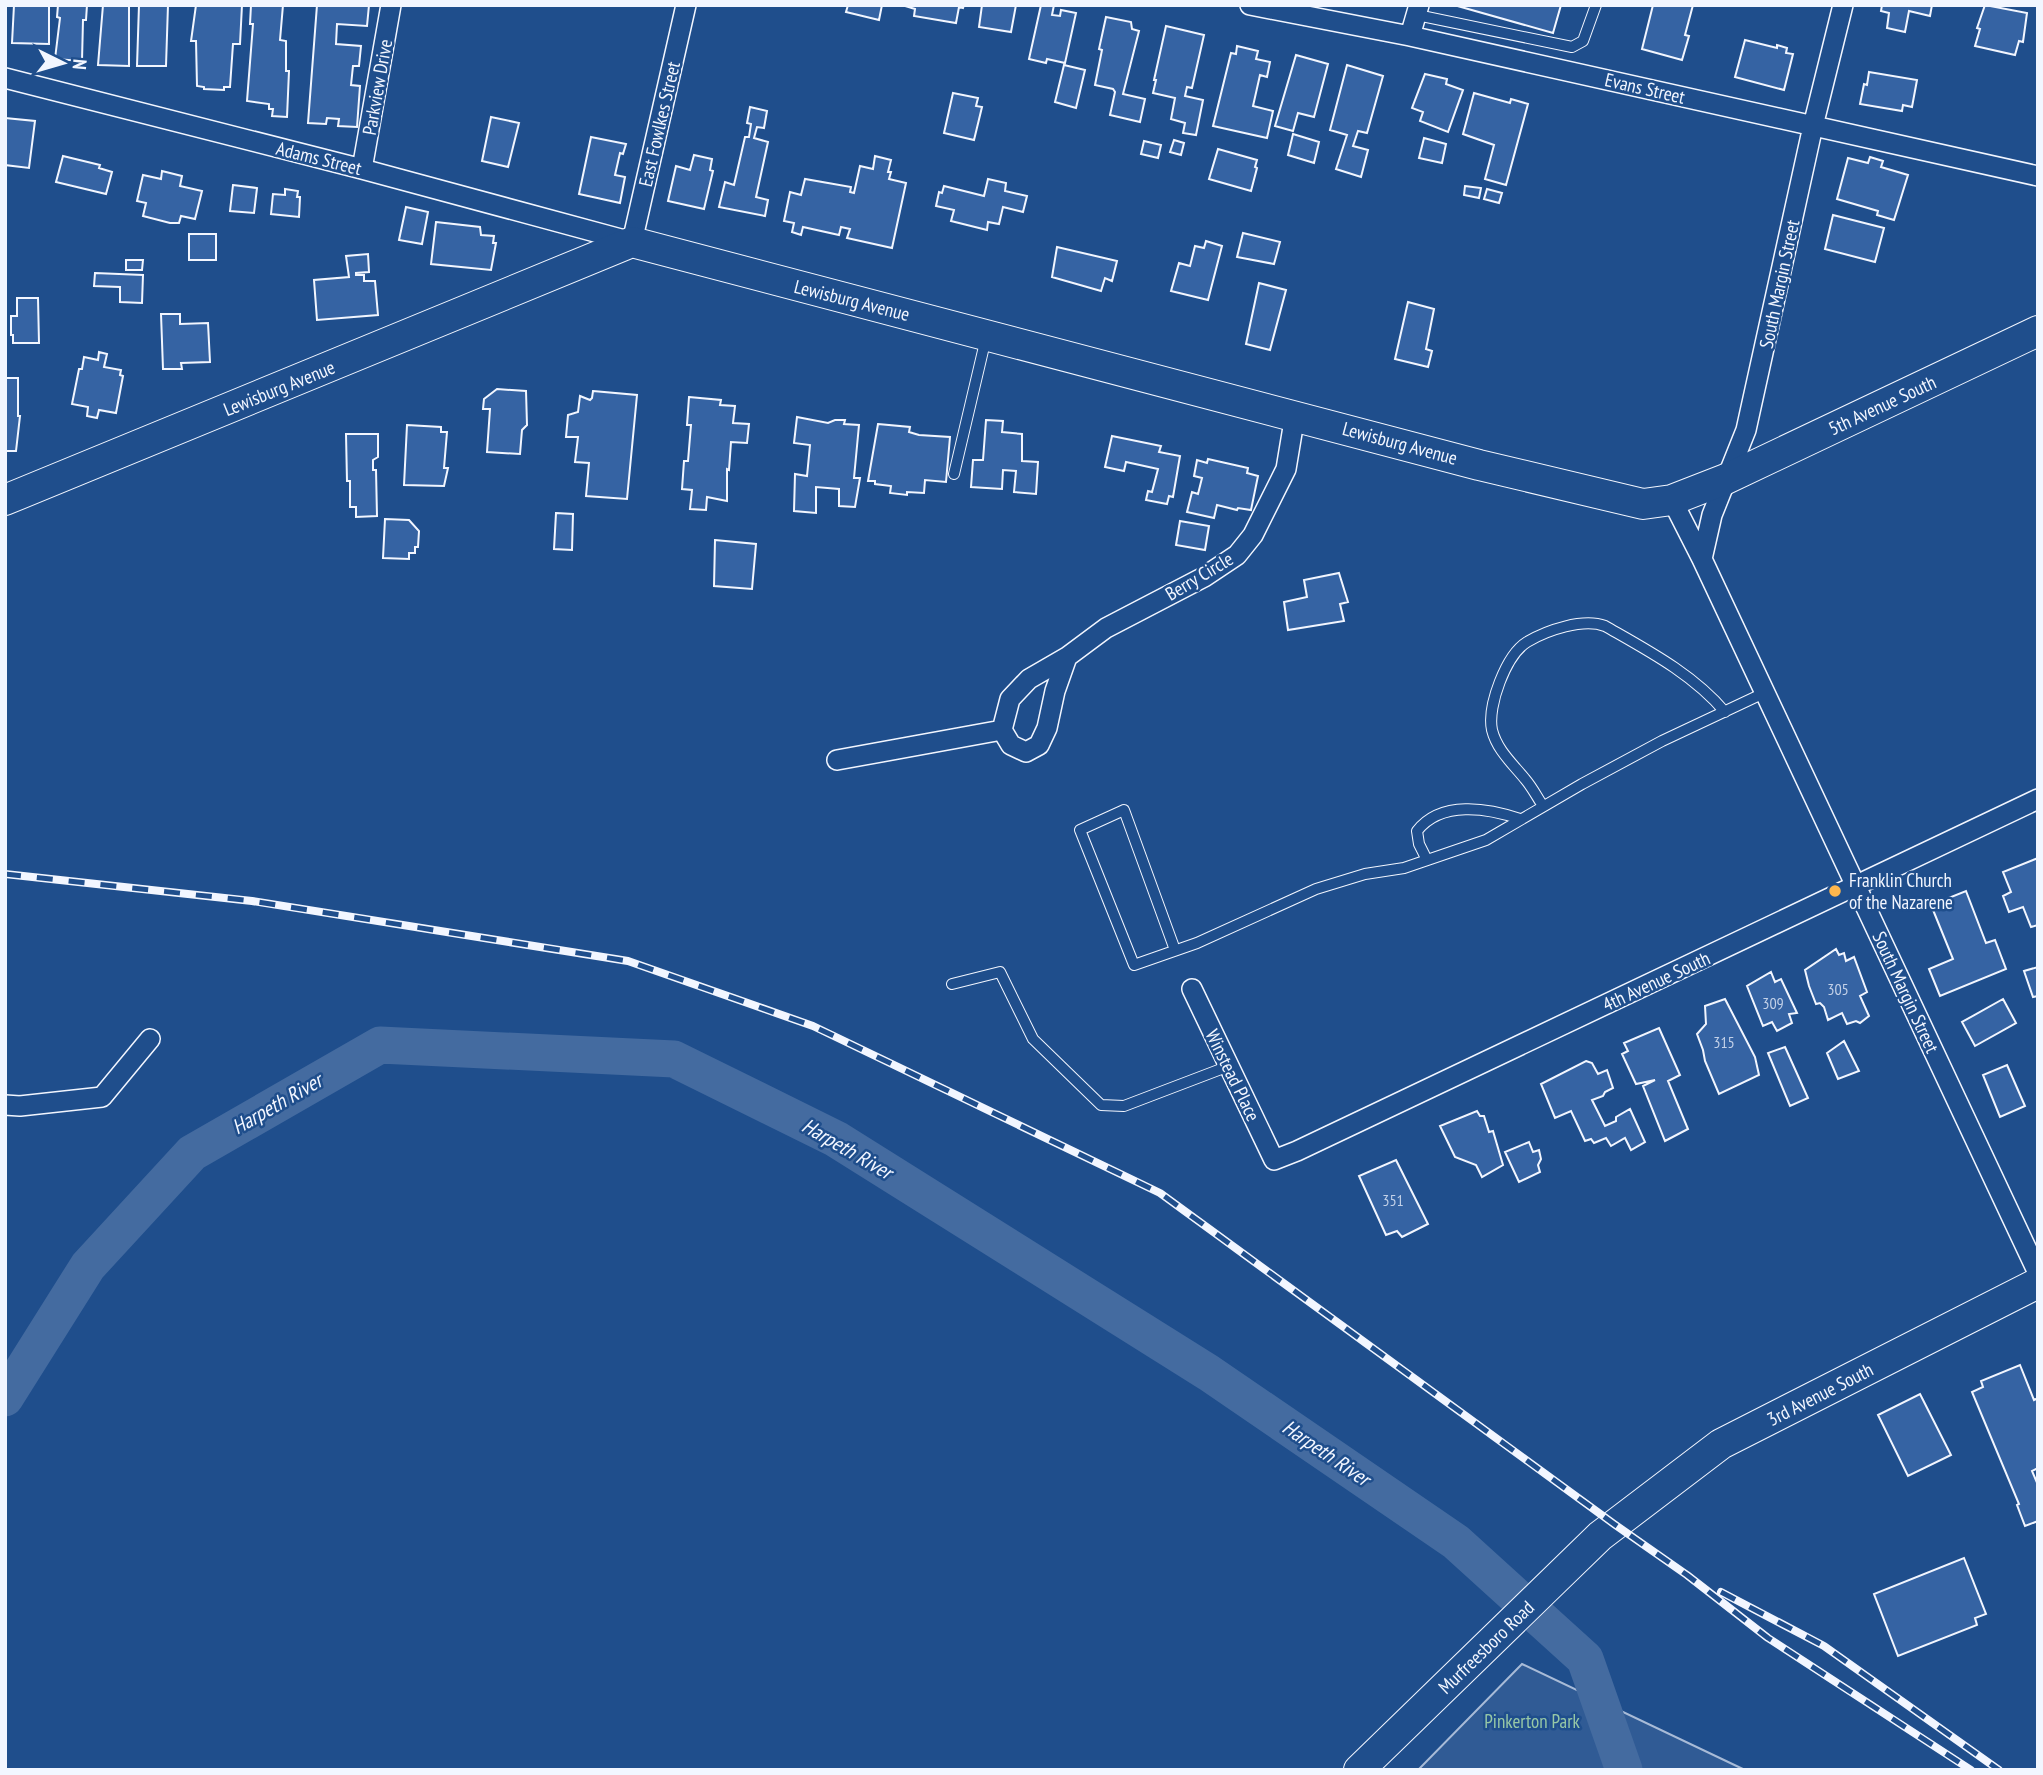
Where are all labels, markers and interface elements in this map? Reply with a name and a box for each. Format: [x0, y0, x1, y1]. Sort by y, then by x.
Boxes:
north arrow [28, 28, 98, 98]
street label: Parkview Drive [357, 37, 397, 137]
text: N [68, 58, 92, 71]
street label: East Fowlkes Street [633, 58, 685, 189]
street label: Evans Street [1603, 67, 1688, 109]
street label: Adams Street [274, 136, 365, 180]
street label: South Margin Street [1754, 217, 1805, 351]
street label: Lewisburg Avenue [792, 274, 912, 326]
street label: Lewisburg Avenue [220, 355, 338, 421]
street label: 5th Avenue South [1824, 370, 1940, 440]
street label: Lewisburg Avenue [1340, 416, 1460, 470]
street label: Berry Circle [1161, 546, 1237, 606]
place label: Franklin Church of the Nazarene [1849, 868, 1953, 914]
marker: Franklin Church of the Nazarene [1827, 883, 1843, 899]
street label: South Margin Street [1867, 928, 1945, 1057]
street label: 4th Avenue South [1598, 946, 1714, 1016]
house number: 305 [1827, 979, 1849, 999]
house number: 309 [1762, 993, 1784, 1013]
street label: Winstead Place [1200, 1025, 1266, 1125]
house number: 315 [1713, 1032, 1735, 1052]
water label: Harpeth River [227, 1065, 330, 1140]
water label: Harpeth River [797, 1112, 900, 1187]
house number: 351 [1382, 1190, 1404, 1210]
street label: 3rd Avenue South [1763, 1357, 1877, 1431]
water label: Harpeth River [1277, 1413, 1378, 1494]
street label: Murfreesboro Road [1433, 1595, 1539, 1699]
park label: Pinkerton Park [1484, 1709, 1580, 1733]

